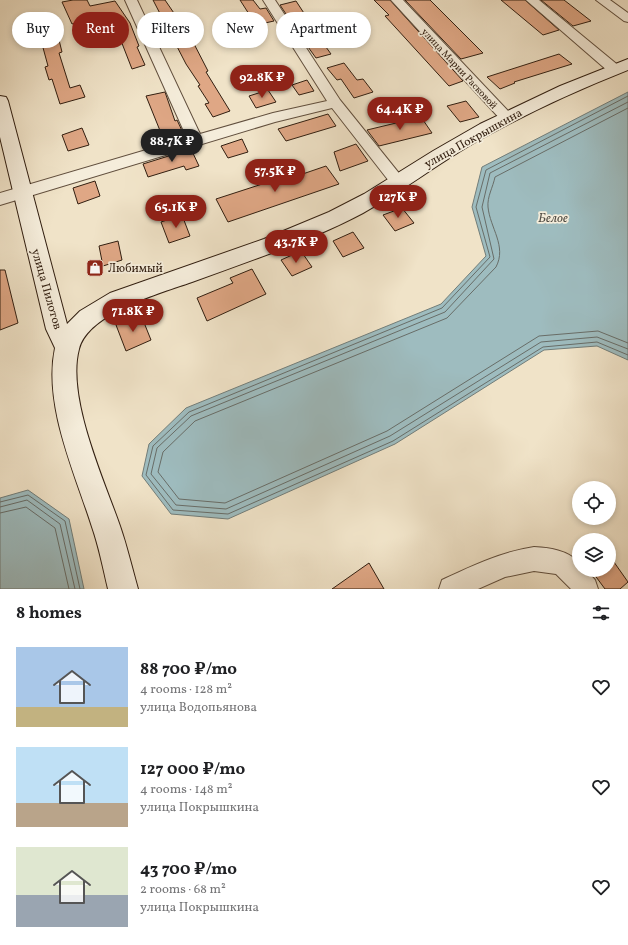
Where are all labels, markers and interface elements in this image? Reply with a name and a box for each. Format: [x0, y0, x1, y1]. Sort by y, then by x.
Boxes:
chip: Buy [12, 12, 64, 48]
chip: Rent [72, 12, 129, 48]
chip: Filters [137, 12, 204, 48]
chip: New [212, 12, 268, 48]
chip: Apartment [276, 12, 371, 48]
street label: улица Марии Расковой [418, 25, 501, 112]
pin: 92.8K ₽ [225, 65, 299, 99]
text: 92.8K ₽ [239, 69, 285, 87]
pin: 64.4K ₽ [363, 97, 437, 131]
text: 64.4K ₽ [376, 101, 424, 119]
street label: улица Покрышкина [422, 105, 525, 172]
pin: 88.7K ₽ [135, 129, 209, 163]
text: 88.7K ₽ [150, 133, 194, 151]
pin: 57.5K ₽ [238, 159, 312, 193]
text: 57.5K ₽ [254, 163, 296, 181]
pin: 127K ₽ [365, 185, 431, 219]
text: 127K ₽ [379, 189, 417, 207]
pin: 65.1K ₽ [139, 195, 213, 229]
text: 65.1K ₽ [154, 199, 198, 217]
water label: Белое [538, 210, 568, 228]
pin: 43.7K ₽ [259, 230, 333, 264]
text: 43.7K ₽ [274, 234, 318, 252]
street label: улица Пилотов [27, 247, 65, 332]
shop icon: Любимый [85, 258, 105, 278]
place label: Любимый [108, 261, 163, 277]
pin: 71.8K ₽ [96, 299, 170, 333]
text: 71.8K ₽ [111, 303, 155, 321]
map controls [572, 481, 616, 577]
button: locate [572, 481, 616, 525]
button: layers [572, 533, 616, 577]
text: 8 homes [16, 602, 82, 625]
icon: filters [590, 602, 612, 624]
text: 88 700 ₽/mo [140, 658, 237, 681]
icon: home [48, 663, 96, 711]
icon: heart [590, 676, 612, 698]
text: 4 rooms · 128 m² [140, 681, 232, 699]
text: улица Водопьянова [140, 699, 257, 717]
text: 127 000 ₽/mo [140, 758, 245, 781]
icon: home [48, 763, 96, 811]
icon: heart [590, 776, 612, 798]
text: 4 rooms · 148 m² [140, 781, 233, 799]
text: улица Покрышкина [140, 799, 259, 817]
text: 43 700 ₽/mo [140, 858, 237, 881]
icon: home [48, 863, 96, 911]
icon: heart [590, 876, 612, 898]
text: 2 rooms · 68 m² [140, 881, 226, 899]
text: улица Покрышкина [140, 899, 259, 917]

